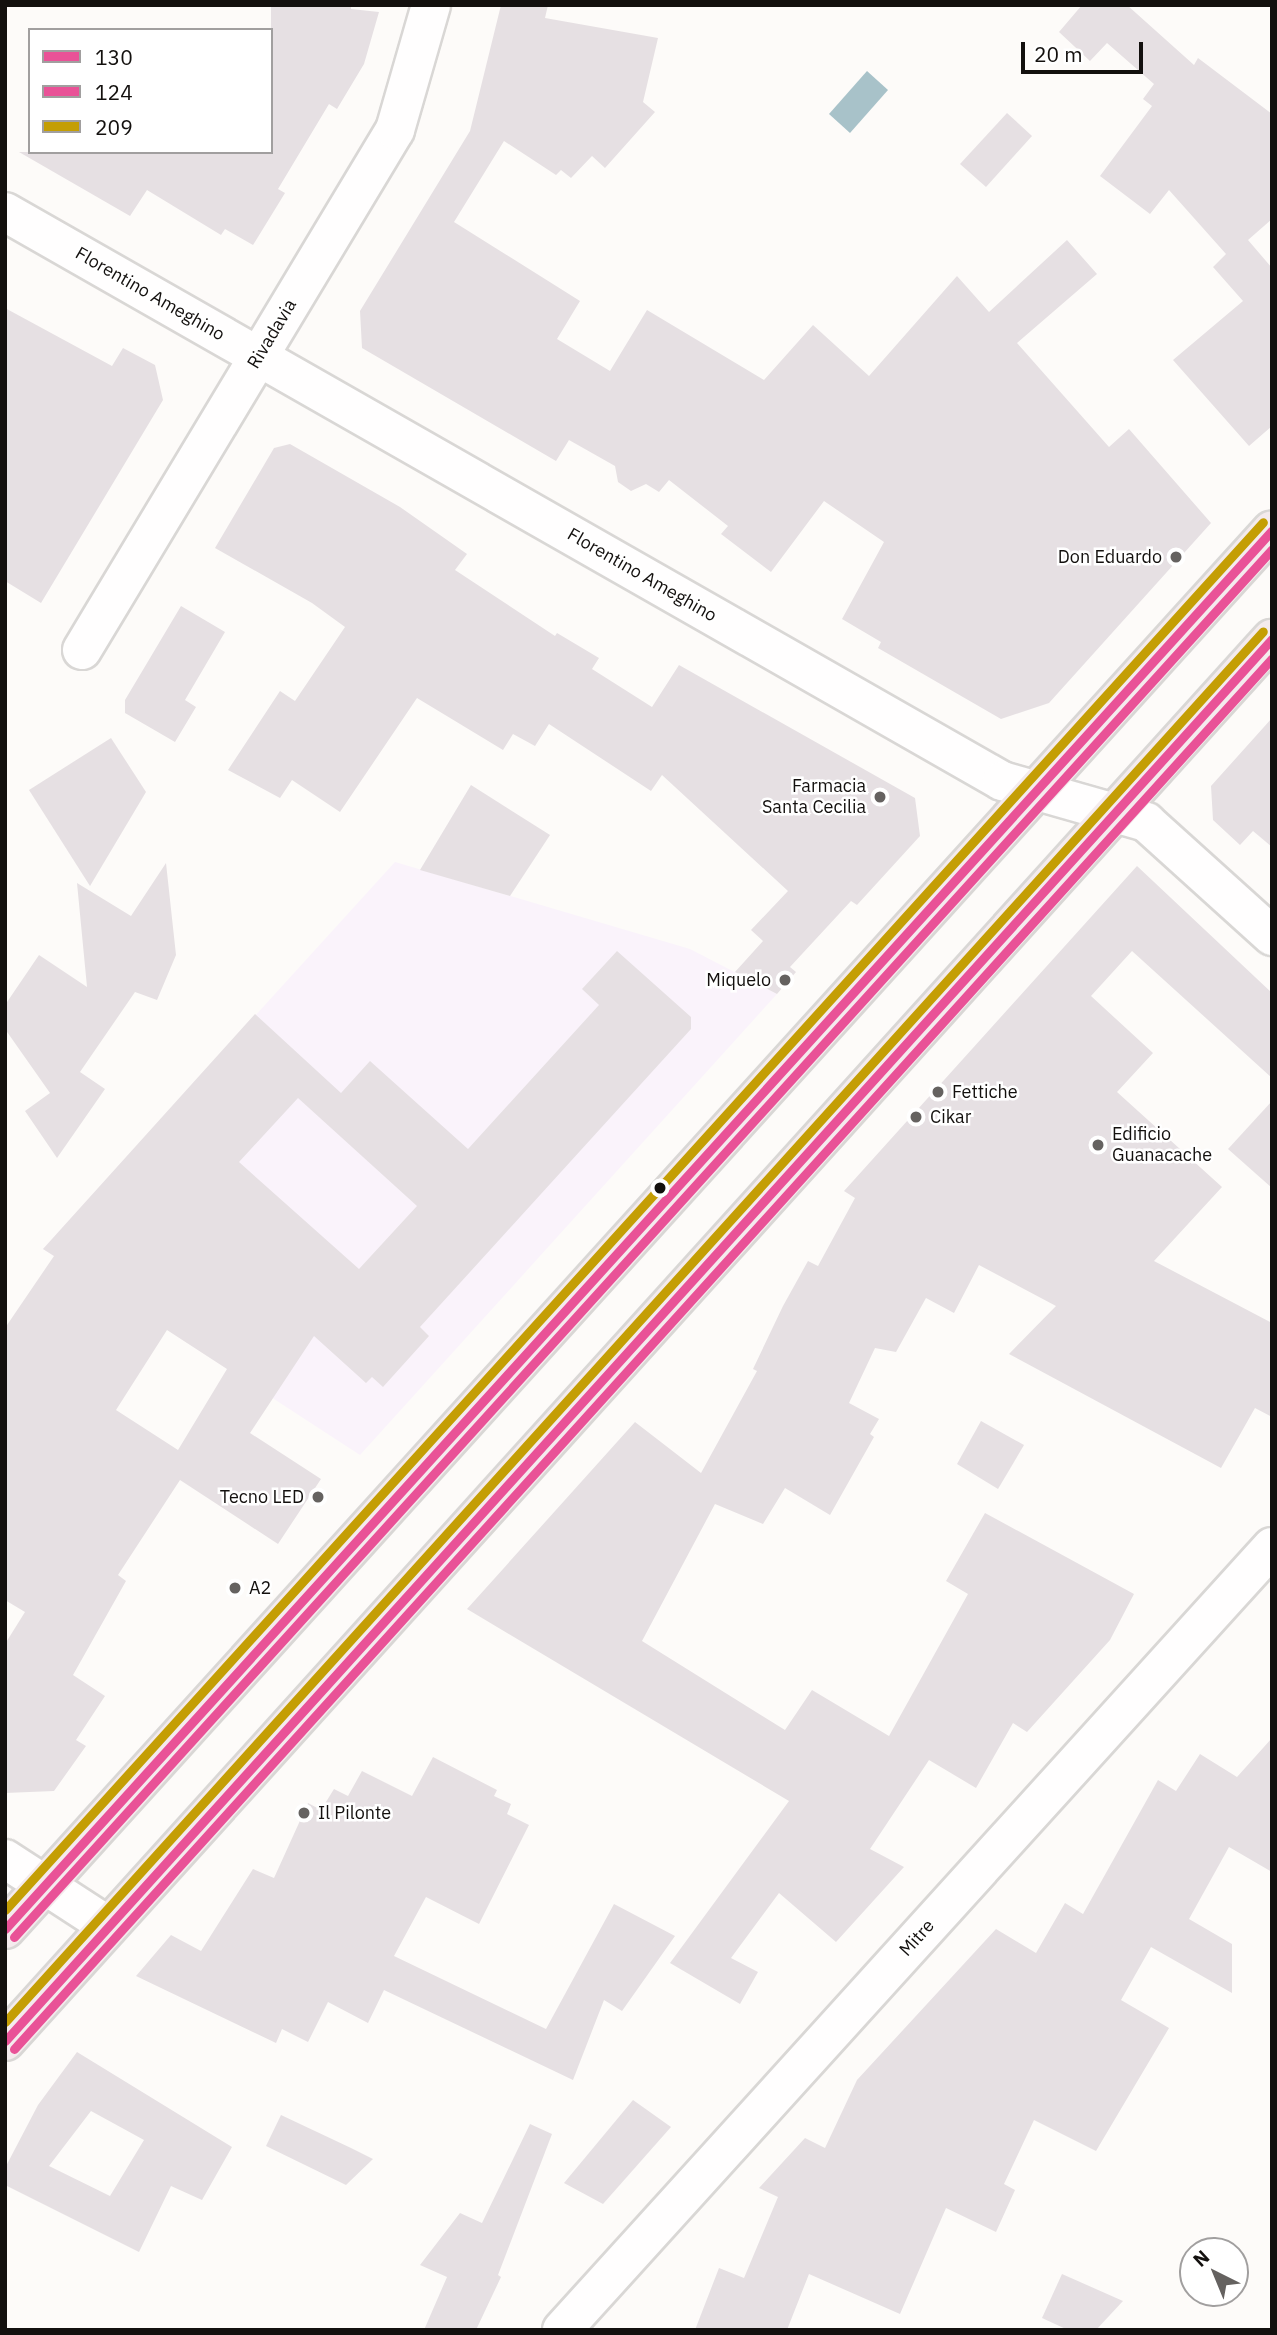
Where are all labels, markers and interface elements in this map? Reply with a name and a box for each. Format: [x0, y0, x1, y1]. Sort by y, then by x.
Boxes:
legend [28, 28, 273, 154]
scale bar [1025, 28, 1148, 72]
text: 20 m [1034, 40, 1083, 68]
text: 130 [95, 43, 133, 71]
text: 124 [95, 78, 133, 106]
text: 209 [95, 113, 133, 141]
street label: Florentino Ameghino [72, 242, 228, 346]
street label: Rivadavia [243, 295, 301, 373]
street label: Florentino Ameghino [564, 523, 720, 627]
place label: Don Eduardo [1058, 546, 1162, 568]
marker: Don Eduardo [1168, 549, 1184, 565]
place label: Farmacia Santa Cecilia [762, 776, 866, 818]
marker: Farmacia Santa Cecilia [872, 789, 888, 805]
place label: Miquelo [706, 969, 771, 991]
marker: Miquelo [777, 972, 793, 988]
place label: Fettiche [952, 1081, 1018, 1103]
marker: Fettiche [930, 1084, 946, 1100]
place label: Cikar [930, 1106, 971, 1128]
marker: Cikar [908, 1109, 924, 1125]
place label: Edificio Guanacache [1112, 1124, 1212, 1166]
marker: Edificio Guanacache [1090, 1137, 1106, 1153]
unlabelled marker [653, 1181, 667, 1195]
place label: Tecno LED [220, 1486, 304, 1508]
marker: Tecno LED [310, 1489, 326, 1505]
place label: A2 [249, 1577, 271, 1599]
marker: A2 [227, 1580, 243, 1596]
place label: Il Pilonte [318, 1802, 391, 1824]
marker: Il Pilonte [296, 1805, 312, 1821]
street label: Mitre [895, 1915, 939, 1961]
north arrow [1179, 2237, 1249, 2307]
text: N [1188, 2245, 1214, 2272]

